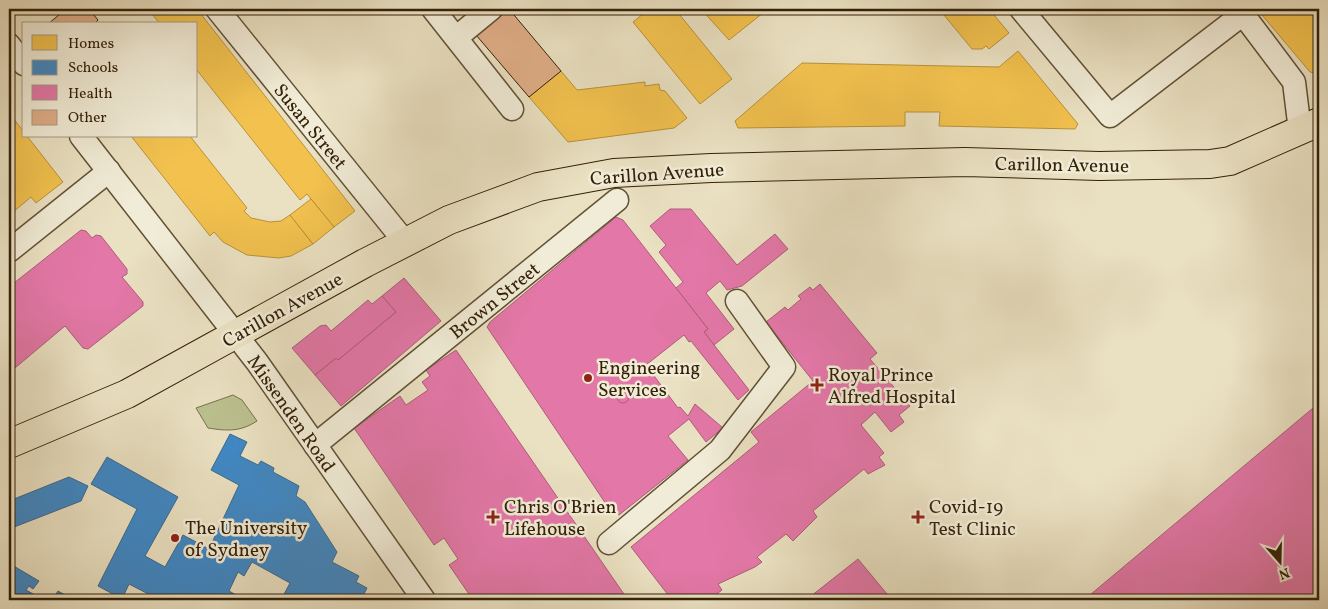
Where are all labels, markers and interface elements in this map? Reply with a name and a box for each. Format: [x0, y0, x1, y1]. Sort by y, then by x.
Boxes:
legend [22, 22, 198, 138]
text: Homes [68, 34, 114, 55]
text: Schools [68, 58, 118, 79]
street label: Susan Street [267, 79, 352, 176]
text: Health [68, 84, 113, 105]
text: Other [68, 108, 107, 129]
street label: Carillon Avenue [995, 152, 1129, 180]
street label: Carillon Avenue [589, 157, 725, 193]
street label: Brown Street [445, 257, 546, 346]
street label: Carillon Avenue [218, 267, 348, 355]
street label: Missenden Road [240, 350, 341, 478]
place label: Engineering Services [598, 356, 700, 404]
place label: Royal Prince Alfred Hospital [828, 363, 956, 411]
marker: Engineering Services [582, 372, 594, 384]
marker: Royal Prince Alfred Hospital [810, 378, 824, 392]
place label: Chris O'Brien Lifehouse [504, 495, 616, 543]
place label: Covid-19 Test Clinic [929, 495, 1016, 543]
marker: Chris O'Brien Lifehouse [486, 510, 500, 524]
marker: Covid-19 Test Clinic [911, 510, 925, 524]
place label: The University of Sydney [185, 516, 307, 564]
marker: The University of Sydney [169, 532, 181, 544]
north arrow [1256, 536, 1306, 586]
text: N [1276, 562, 1292, 583]

